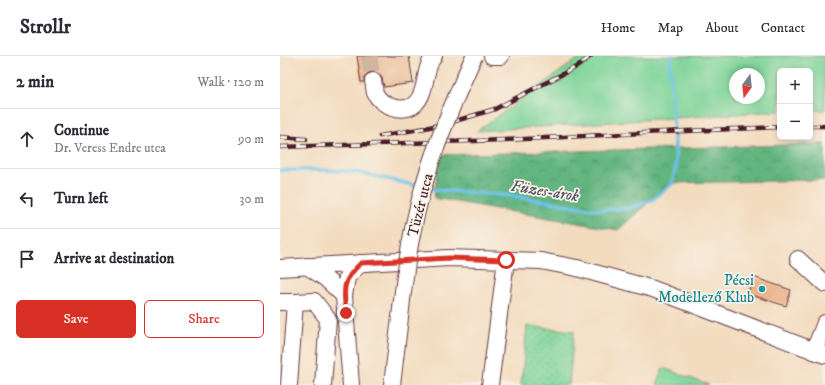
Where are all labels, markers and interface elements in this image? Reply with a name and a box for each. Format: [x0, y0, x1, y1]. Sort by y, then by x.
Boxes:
text: Strollr [20, 16, 71, 39]
text: Home [601, 19, 635, 37]
text: Map [657, 19, 683, 37]
text: About [705, 19, 739, 37]
text: Contact [761, 19, 805, 37]
north arrow [729, 68, 765, 104]
map controls [777, 68, 813, 140]
button: + [777, 68, 813, 104]
text: 2 min [16, 71, 54, 93]
text: Walk · 120 m [198, 74, 264, 90]
button: − [777, 104, 813, 140]
text: Continue [54, 121, 109, 140]
icon: ahead [16, 128, 38, 150]
text: 90 m [238, 131, 264, 147]
text: Dr. Veress Endre utca [54, 140, 166, 156]
street label: Tüzér utca [403, 171, 438, 239]
water label: Füzes-árok [509, 176, 581, 206]
icon: left [16, 188, 38, 210]
text: Turn left [54, 189, 108, 208]
text: 30 m [240, 191, 264, 207]
icon: arrive [16, 248, 38, 270]
text: Arrive at destination [54, 249, 174, 268]
route start [497, 251, 515, 269]
place label: Pécsi Modellező Klub [658, 271, 754, 307]
marker: Pécsi Modellező Klub [757, 284, 767, 294]
button: Save [16, 300, 136, 338]
button: Share [144, 300, 264, 338]
route end [337, 304, 355, 322]

